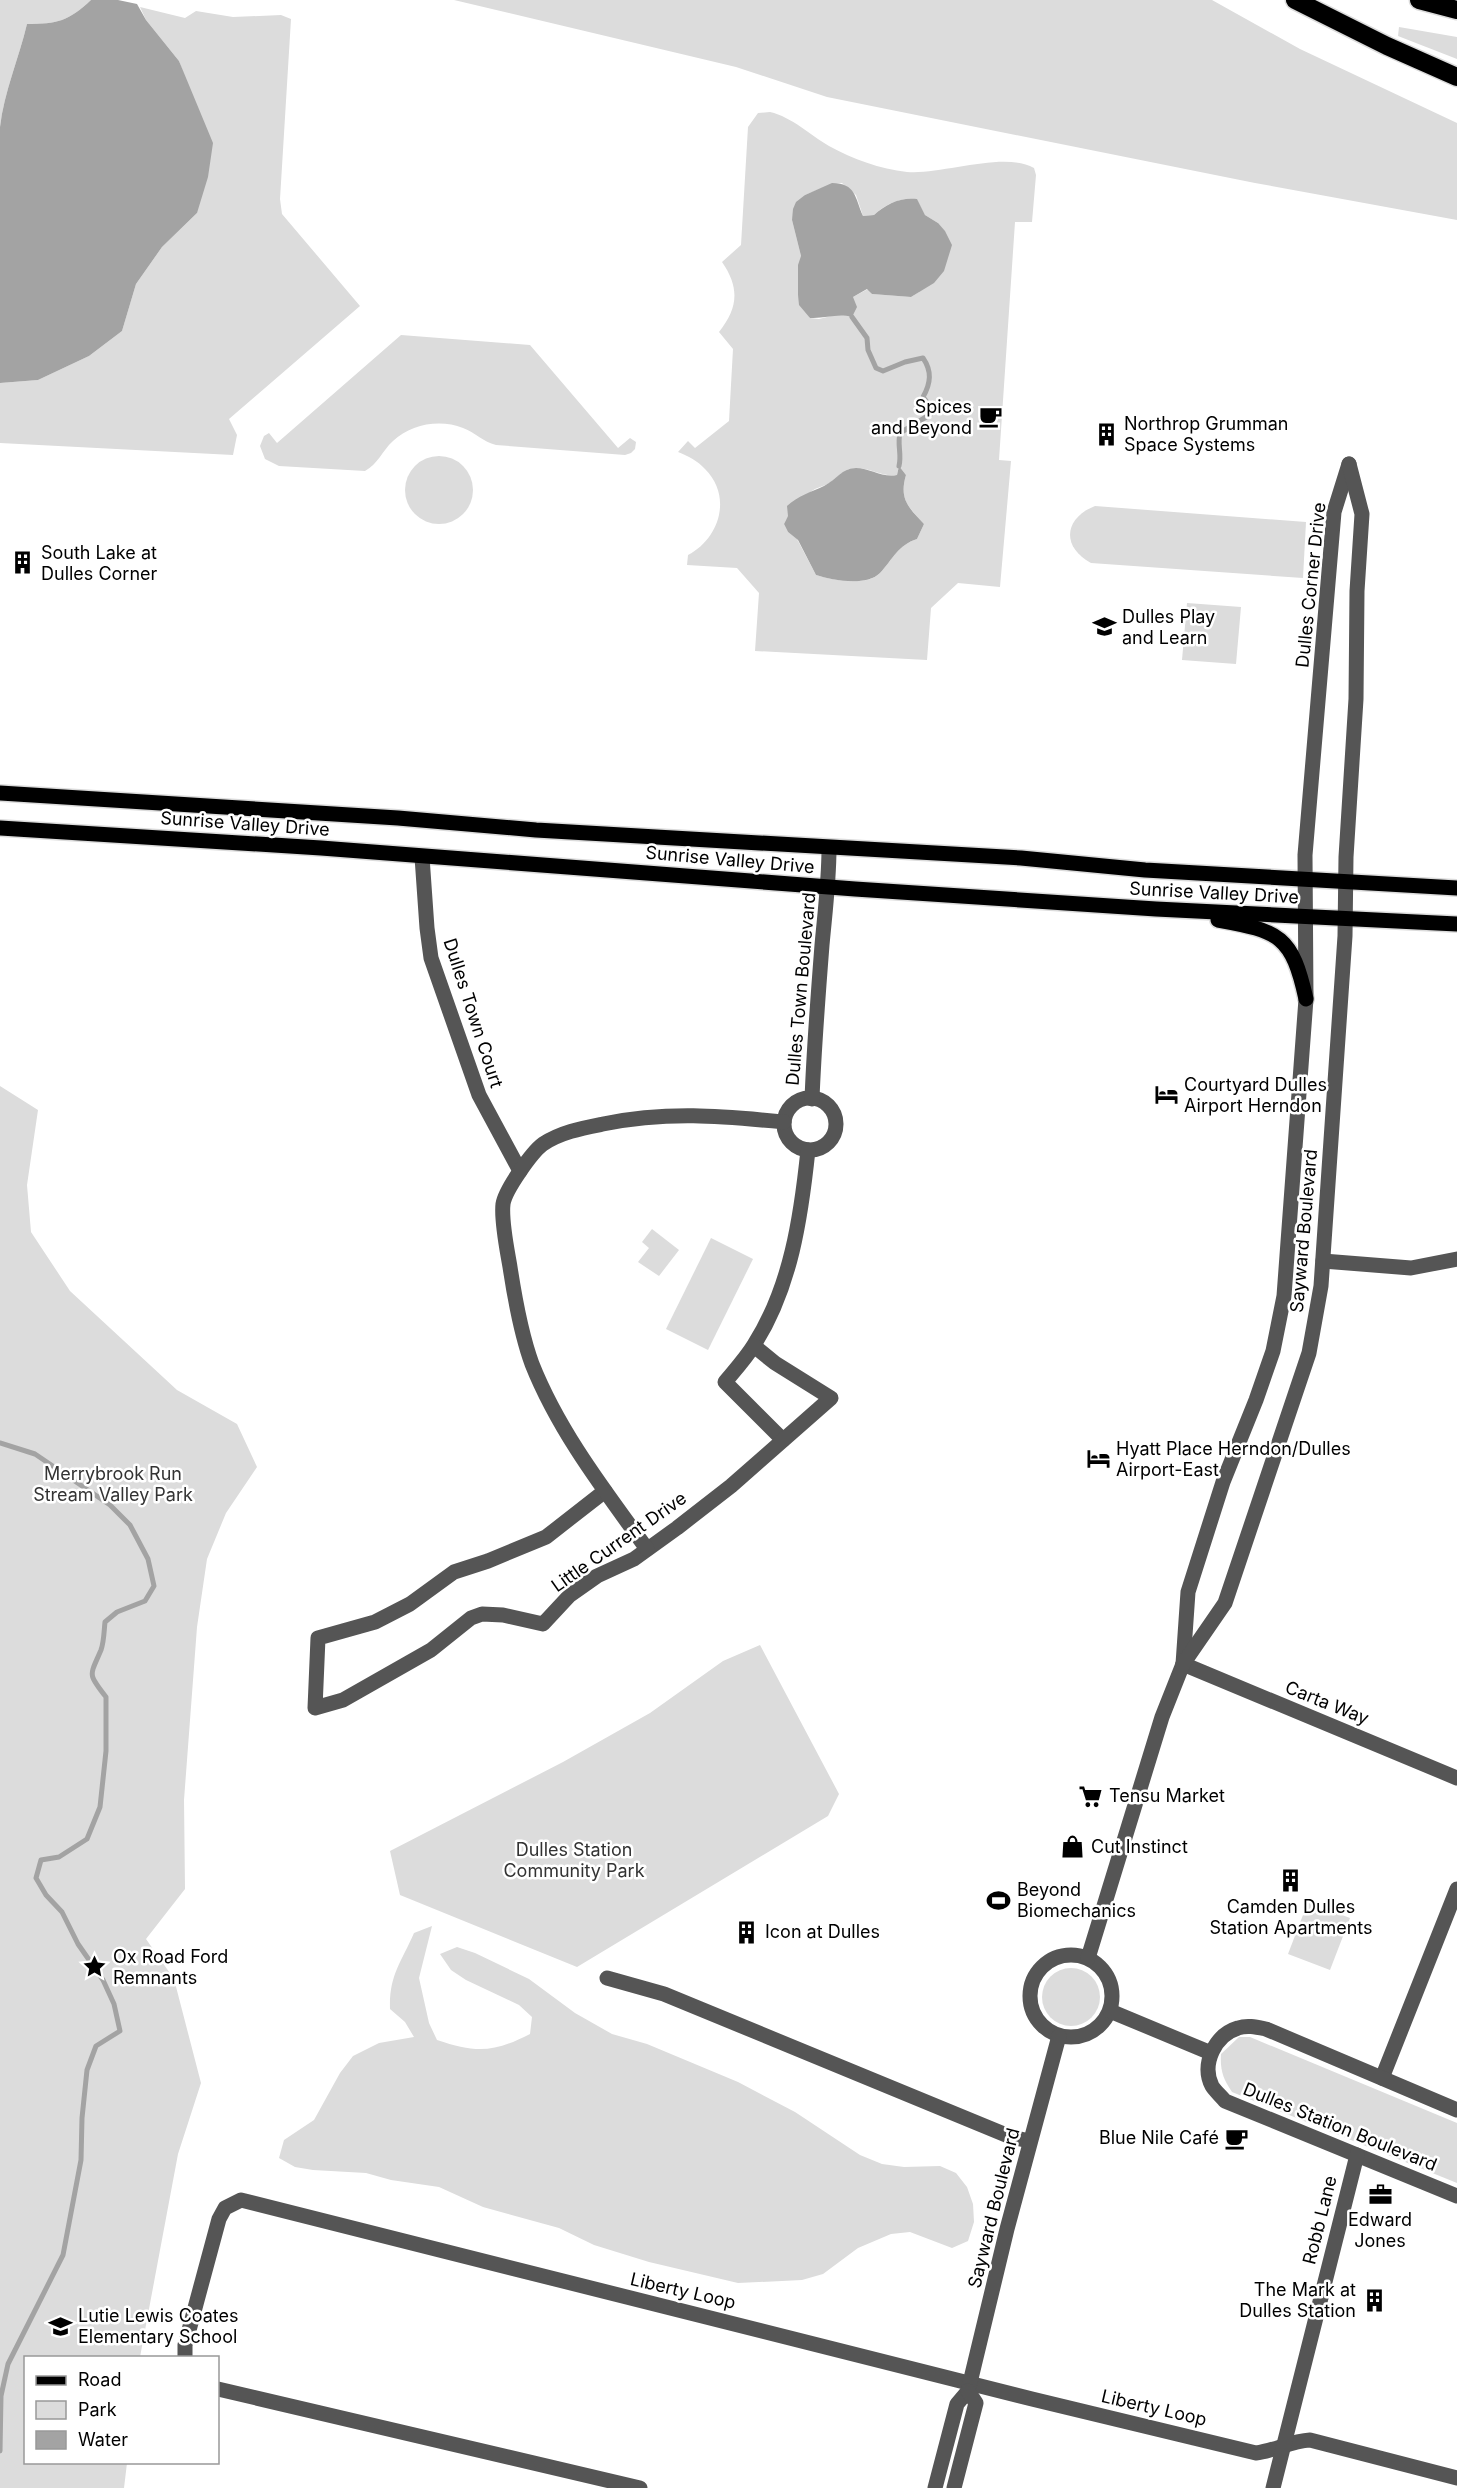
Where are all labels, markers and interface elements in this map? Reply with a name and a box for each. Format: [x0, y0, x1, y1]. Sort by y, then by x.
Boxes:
place label: Spices and Beyond [871, 396, 972, 438]
cafe icon: Spices and Beyond [977, 404, 1003, 430]
place label: Northrop Grumman Space Systems [1124, 413, 1288, 455]
building icon: Northrop Grumman Space Systems [1093, 421, 1119, 447]
street label: Dulles Corner Drive [1291, 501, 1330, 669]
place label: South Lake at Dulles Corner [41, 542, 158, 584]
building icon: South Lake at Dulles Corner [10, 550, 36, 576]
place label: Dulles Play and Learn [1122, 606, 1215, 648]
school or university icon: Dulles Play and Learn [1091, 614, 1117, 640]
street label: Sunrise Valley Drive [160, 807, 330, 840]
street label: Sunrise Valley Drive [645, 842, 815, 877]
street label: Sunrise Valley Drive [1129, 878, 1299, 907]
street label: Dulles Town Boulevard [782, 891, 819, 1086]
street label: Dulles Town Court [439, 935, 508, 1090]
place label: Courtyard Dulles Airport Herndon [1184, 1074, 1327, 1116]
hotel icon: Courtyard Dulles Airport Herndon [1153, 1082, 1179, 1108]
street label: Sayward Boulevard [1286, 1148, 1321, 1314]
place label: Hyatt Place Herndon/Dulles Airport-East [1116, 1438, 1351, 1480]
hotel icon: Hyatt Place Herndon/Dulles Airport-East [1085, 1446, 1111, 1472]
park label: Merrybrook Run Stream Valley Park [33, 1463, 193, 1505]
street label: Little Current Drive [547, 1487, 690, 1596]
street label: Carta Way [1282, 1676, 1372, 1729]
supermarket icon: Tensu Market [1078, 1783, 1104, 1809]
place label: Tensu Market [1109, 1785, 1225, 1806]
shop icon: Cut Instinct [1060, 1834, 1086, 1860]
place label: Cut Instinct [1091, 1836, 1188, 1857]
park label: Dulles Station Community Park [503, 1839, 645, 1881]
building icon: Camden Dulles Station Apartments [1278, 1868, 1304, 1894]
place label: Beyond Biomechanics [1017, 1879, 1136, 1921]
sports icon: Beyond Biomechanics [986, 1887, 1012, 1913]
place label: Camden Dulles Station Apartments [1209, 1896, 1373, 1938]
building icon: Icon at Dulles [734, 1919, 760, 1945]
place label: Icon at Dulles [765, 1921, 880, 1942]
place label: Ox Road Ford Remnants [113, 1946, 228, 1988]
place icon: Ox Road Ford Remnants [82, 1954, 108, 1980]
street label: Dulles Station Boulevard [1240, 2078, 1440, 2175]
cafe icon: Blue Nile Café [1224, 2125, 1250, 2151]
street label: Sayward Boulevard [963, 2126, 1024, 2290]
place label: Blue Nile Café [1099, 2127, 1219, 2148]
street label: Robb Lane [1298, 2173, 1341, 2266]
office icon: Edward Jones [1367, 2181, 1393, 2207]
place label: Edward Jones [1348, 2209, 1412, 2251]
street label: Liberty Loop [628, 2268, 738, 2313]
place label: The Mark at Dulles Station [1239, 2279, 1356, 2321]
building icon: The Mark at Dulles Station [1361, 2287, 1387, 2313]
place label: Lutie Lewis Coates Elementary School [78, 2305, 239, 2347]
school or university icon: Lutie Lewis Coates Elementary School [47, 2313, 73, 2339]
legend [24, 2356, 219, 2464]
text: Road [78, 2369, 121, 2390]
street label: Liberty Loop [1099, 2385, 1209, 2430]
text: Park [78, 2399, 117, 2420]
text: Water [78, 2429, 128, 2450]

